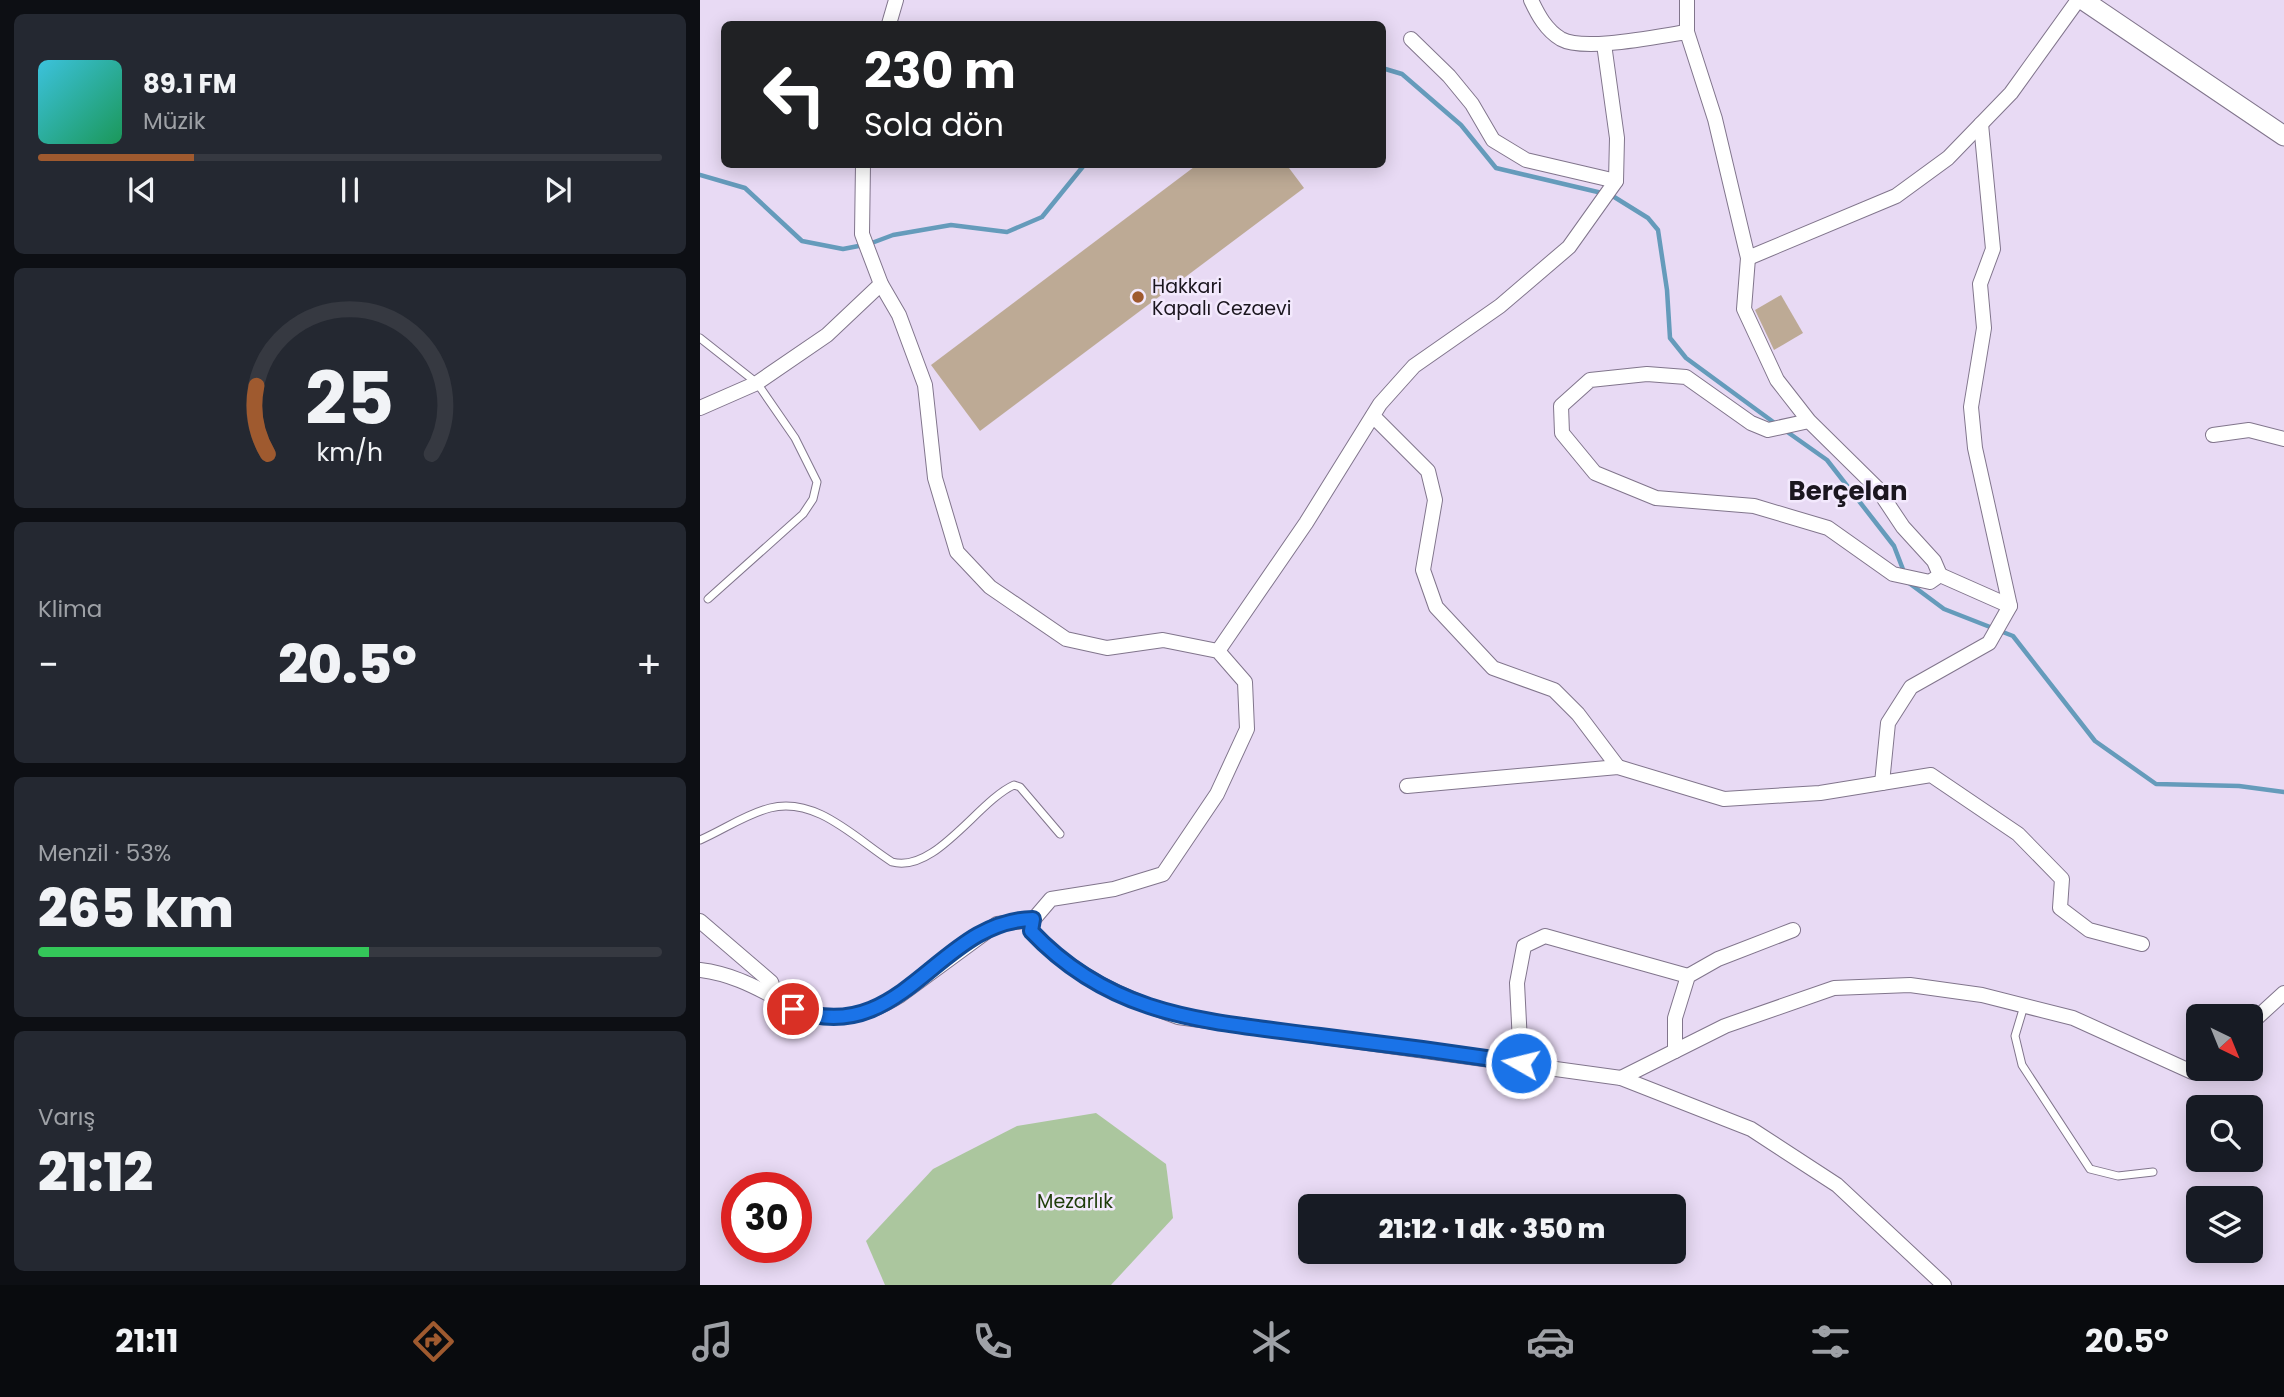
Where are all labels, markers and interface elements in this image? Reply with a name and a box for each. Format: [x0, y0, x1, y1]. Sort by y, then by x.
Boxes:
text: 230 m [864, 37, 1016, 105]
icon: left [749, 49, 840, 140]
text: 89.1 FM [143, 66, 237, 102]
text: Sola dön [864, 102, 1004, 147]
text: Müzik [143, 105, 206, 137]
icon: previous [123, 171, 161, 209]
icon: pause [331, 171, 369, 209]
icon: next [539, 171, 577, 209]
place label: Hakkari Kapalı Cezaevi [1152, 273, 1291, 322]
marker: Hakkari Kapalı Cezaevi [1130, 289, 1146, 305]
text: 25 [306, 349, 394, 450]
text: km/h [317, 435, 383, 470]
district label: Berçelan [1789, 473, 1907, 509]
text: Klima [38, 593, 102, 625]
text: 20.5° [278, 628, 417, 701]
text: − [38, 638, 59, 691]
text: + [636, 638, 662, 691]
text: Menzil · 53% [38, 837, 171, 869]
text: 265 km [38, 872, 234, 945]
pin [763, 979, 823, 1039]
icon: arrive [774, 990, 812, 1028]
north arrow [2186, 1004, 2263, 1082]
map controls [2186, 1004, 2263, 1263]
position arrow [1484, 1026, 1558, 1100]
button: search [2186, 1095, 2263, 1172]
text: Varış [38, 1101, 95, 1133]
text: 21:12 [38, 1136, 153, 1209]
speed limit sign: 30 [721, 1172, 812, 1263]
button: layers [2186, 1186, 2263, 1263]
park label: Mezarlık [1037, 1188, 1113, 1215]
text: 21:12 · 1 dk · 350 m [1379, 1211, 1605, 1247]
icon: directions [409, 1317, 458, 1366]
icon: music [688, 1317, 737, 1366]
icon: phone [968, 1317, 1017, 1366]
icon: climate [1247, 1317, 1296, 1366]
icon: car [1526, 1317, 1575, 1366]
icon: filters [1806, 1317, 1855, 1366]
text: 21:11 [115, 1318, 179, 1363]
text: 20.5° [2085, 1318, 2169, 1363]

